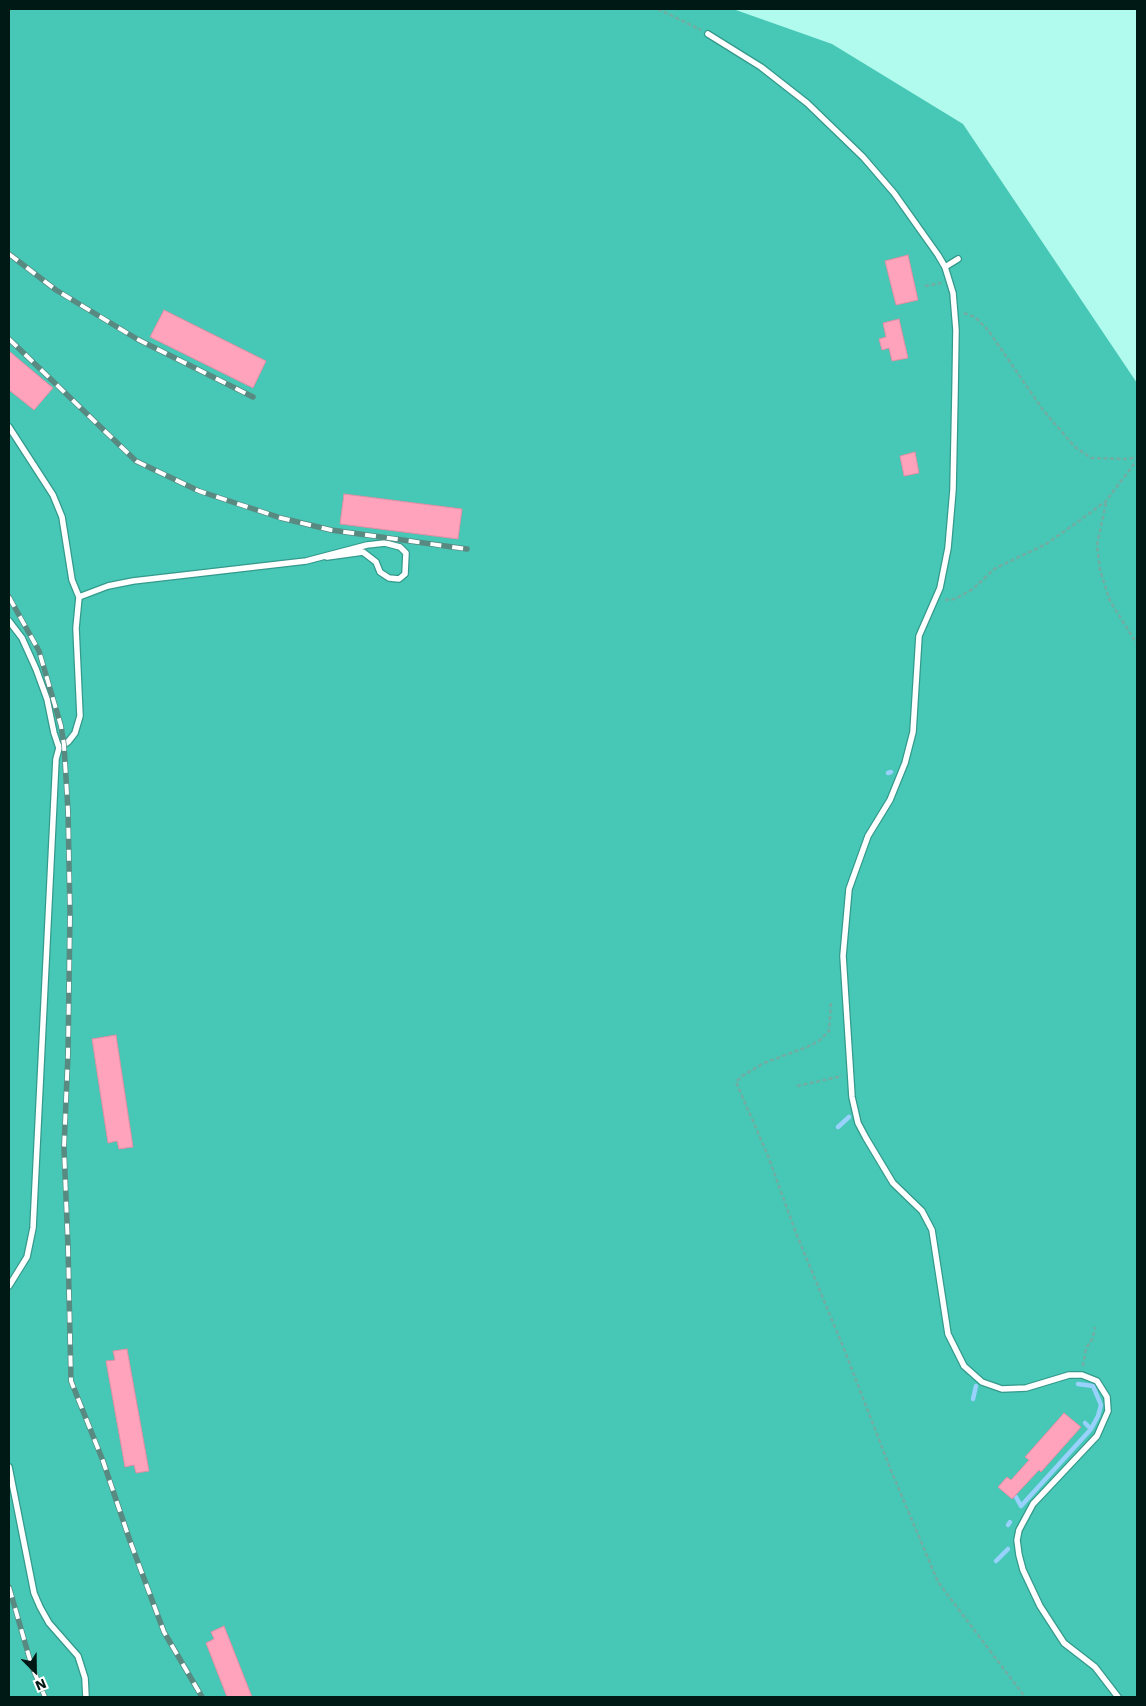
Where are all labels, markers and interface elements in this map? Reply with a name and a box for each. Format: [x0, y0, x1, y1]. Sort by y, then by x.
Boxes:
north arrow [10, 1646, 60, 1696]
text: N [33, 1675, 49, 1694]

